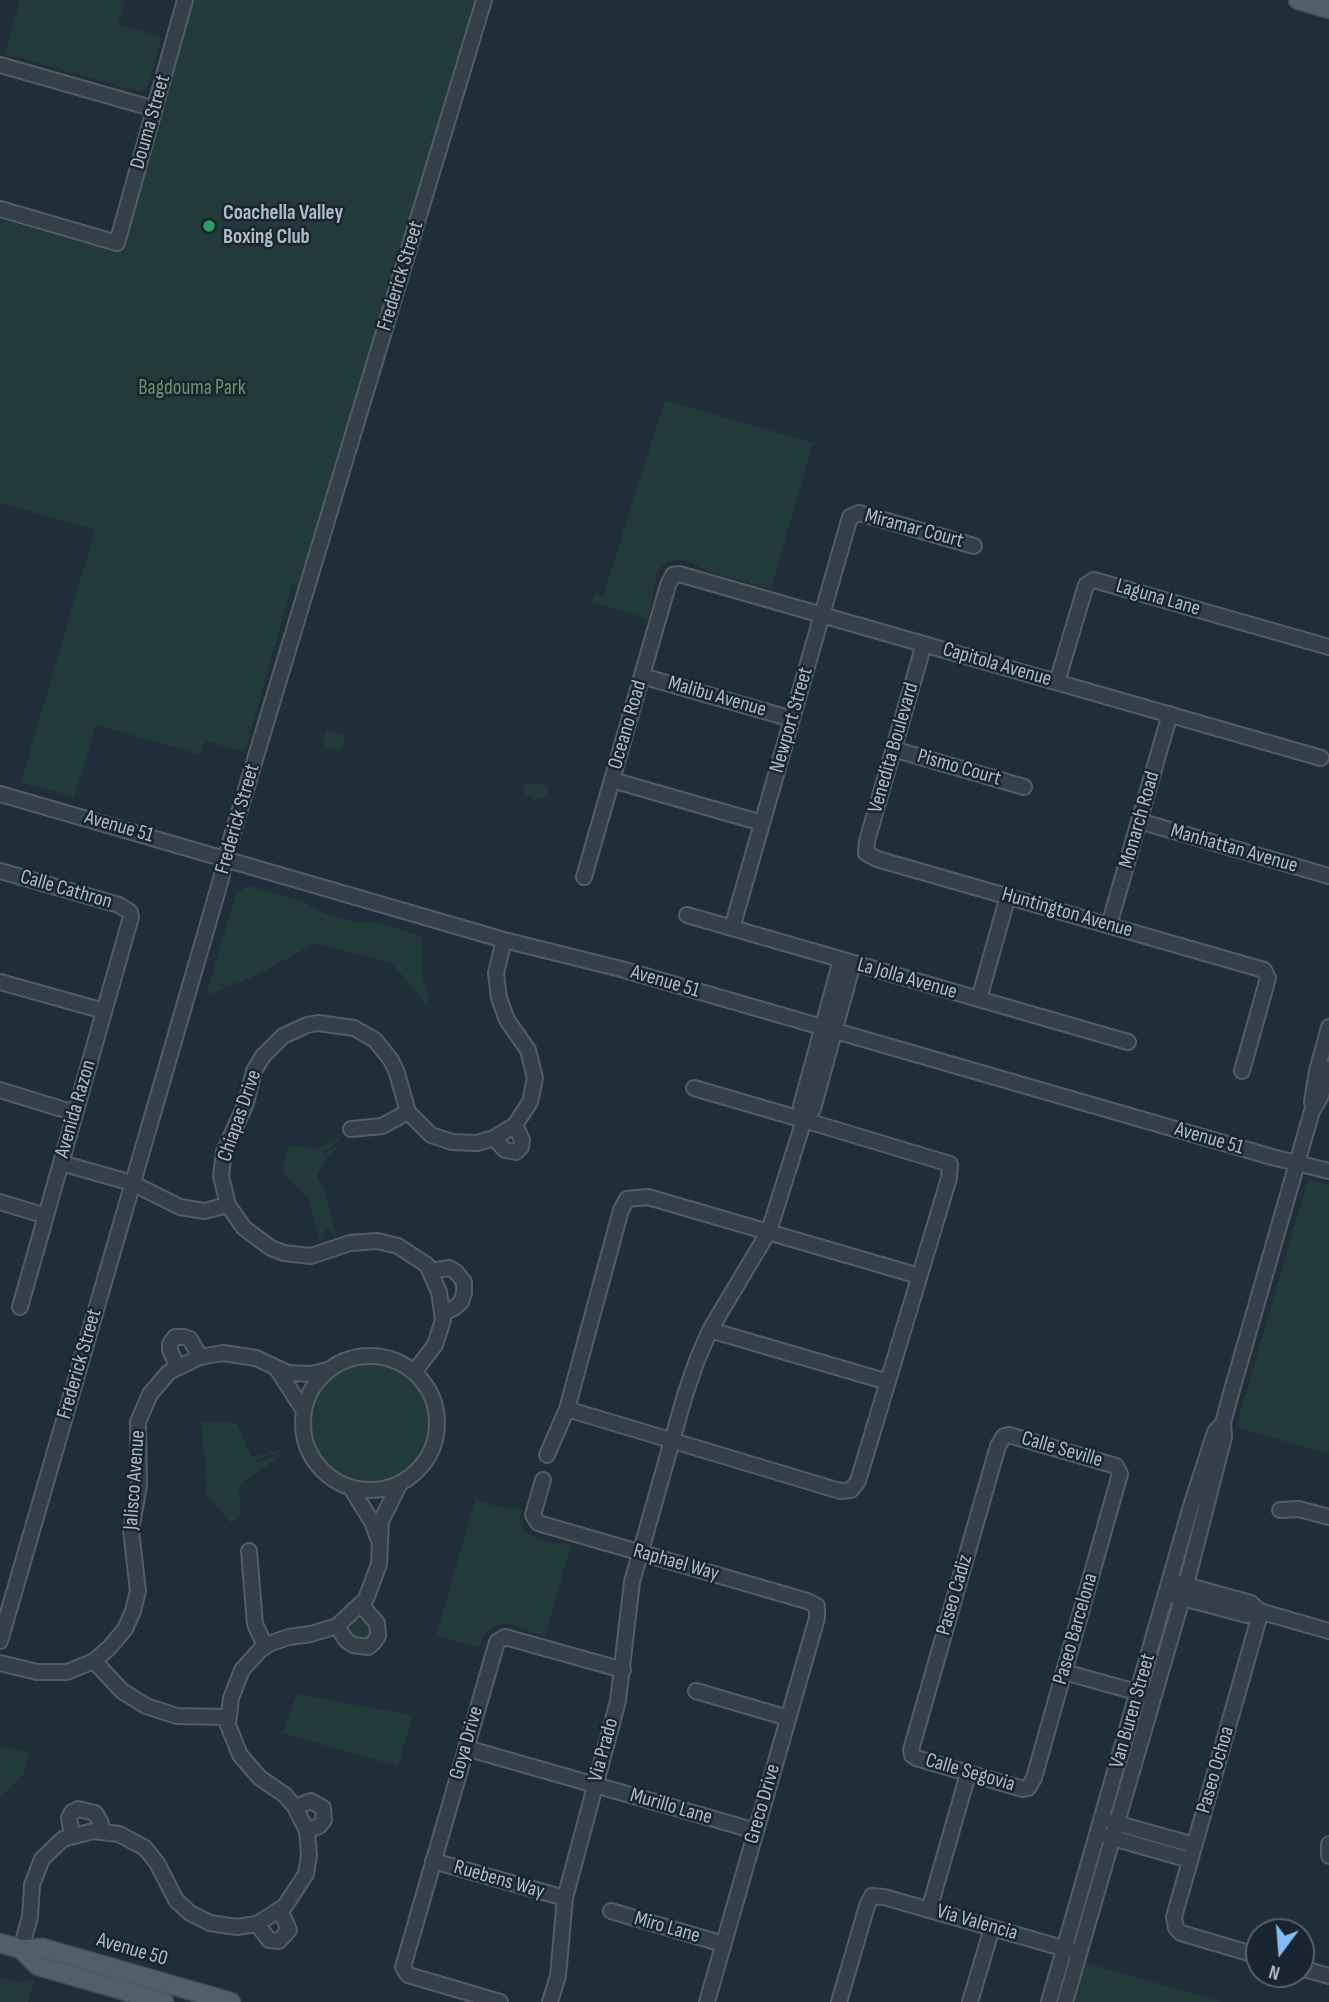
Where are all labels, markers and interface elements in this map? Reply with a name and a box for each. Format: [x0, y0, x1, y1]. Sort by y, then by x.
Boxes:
street label: Douma Street [126, 72, 176, 172]
place label: Coachella Valley Boxing Club [223, 201, 343, 251]
marker: Coachella Valley Boxing Club [201, 218, 217, 234]
street label: Frederick Street [372, 218, 430, 334]
park label: Bagdouma Park [138, 376, 246, 402]
street label: Miramar Court [862, 504, 966, 554]
street label: Laguna Lane [1113, 574, 1203, 622]
street label: Capitola Avenue [940, 637, 1054, 693]
street label: Newport Street [765, 664, 819, 776]
street label: Malibu Avenue [665, 671, 769, 723]
street label: Oceano Road [603, 678, 653, 772]
street label: Venedita Boulevard [863, 680, 925, 816]
street label: Pismo Court [914, 744, 1004, 792]
street label: Frederick Street [210, 761, 266, 877]
street label: Monarch Road [1114, 769, 1166, 871]
street label: Avenue 51 [82, 805, 156, 849]
street label: Manhattan Avenue [1168, 819, 1300, 879]
street label: Calle Cathron [17, 865, 115, 915]
street label: Huntington Avenue [999, 882, 1135, 944]
street label: La Jolla Avenue [854, 953, 960, 1005]
street label: Avenue 51 [628, 960, 702, 1004]
street label: Avenida Razon [50, 1057, 102, 1161]
street label: Chiapas Drive [213, 1067, 267, 1165]
street label: Avenue 51 [1172, 1117, 1246, 1161]
street label: Frederick Street [52, 1306, 108, 1422]
street label: Calle Seville [1019, 1426, 1105, 1474]
street label: Jalisco Avenue [119, 1429, 151, 1531]
street label: Raphael Way [630, 1539, 722, 1587]
street label: Paseo Cadiz [931, 1552, 979, 1638]
street label: Paseo Barcelona [1048, 1571, 1104, 1687]
street label: Van Buren Street [1105, 1651, 1161, 1771]
street label: Goya Drive [445, 1704, 489, 1782]
street label: Via Prado [583, 1715, 625, 1785]
street label: Paseo Ochoa [1192, 1724, 1240, 1816]
street label: Calle Segovia [922, 1748, 1018, 1798]
street label: Greco Drive [740, 1761, 786, 1847]
street label: Murillo Lane [627, 1783, 715, 1831]
street label: Ruebens Way [451, 1855, 547, 1905]
street label: Via Valencia [933, 1899, 1021, 1947]
street label: Miro Lane [631, 1907, 703, 1949]
north arrow [1245, 1918, 1315, 1988]
street label: Avenue 50 [94, 1928, 170, 1972]
text: N [1267, 1959, 1283, 1984]

